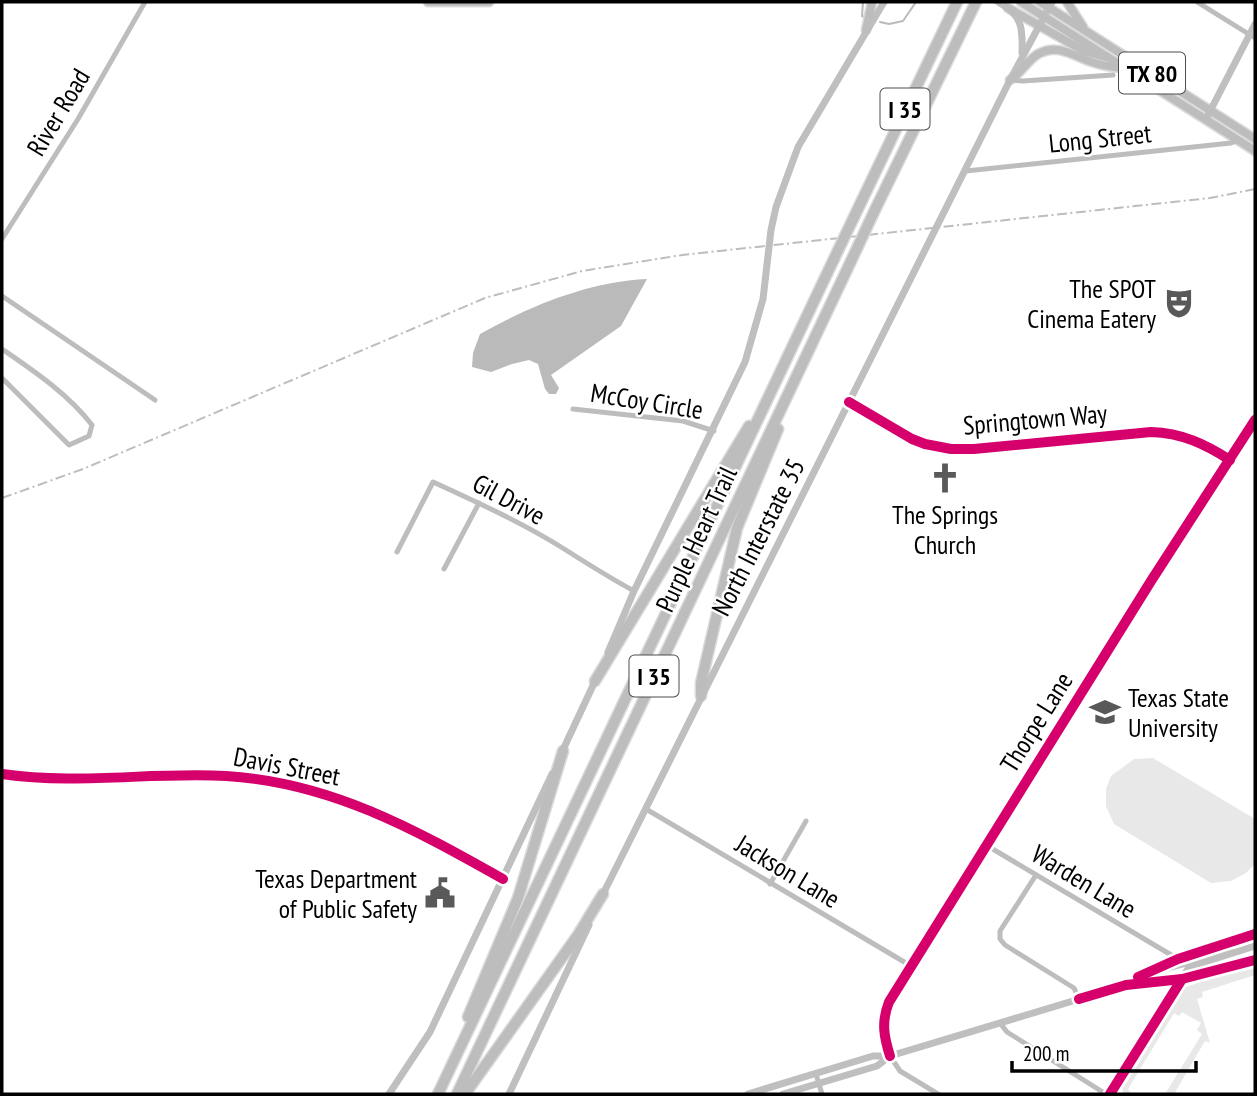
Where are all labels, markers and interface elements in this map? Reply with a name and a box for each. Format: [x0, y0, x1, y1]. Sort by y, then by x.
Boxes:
road number: TX 80 [1119, 52, 1185, 94]
street label: River Road [19, 62, 97, 162]
road number: I 35 [880, 88, 930, 130]
street label: Long Street [1047, 116, 1153, 160]
place label: The SPOT Cinema Eatery [1027, 272, 1156, 335]
theatre icon: The SPOT Cinema Eatery [1162, 286, 1196, 320]
street label: McCoy Circle [588, 376, 706, 426]
street label: Springtown Way [962, 396, 1109, 442]
street label: North Interstate 35 [704, 453, 812, 621]
street label: Purple Heart Trail [648, 461, 744, 617]
church icon: The Springs Church [928, 461, 962, 495]
street label: Gil Drive [467, 466, 551, 532]
place label: The Springs Church [892, 498, 998, 561]
road number: I 35 [630, 656, 678, 696]
street label: Thorpe Lane [992, 666, 1080, 778]
place label: Texas State University [1128, 681, 1229, 744]
school or university icon: Texas State University [1088, 695, 1122, 729]
street label: Davis Street [231, 740, 343, 792]
street label: Jackson Lane [729, 826, 846, 915]
street label: Warden Lane [1026, 837, 1142, 925]
place label: Texas Department of Public Safety [255, 862, 417, 925]
public building icon: Texas Department of Public Safety [423, 876, 457, 910]
scale bar [1012, 1030, 1196, 1074]
text: 200 m [1023, 1040, 1069, 1067]

